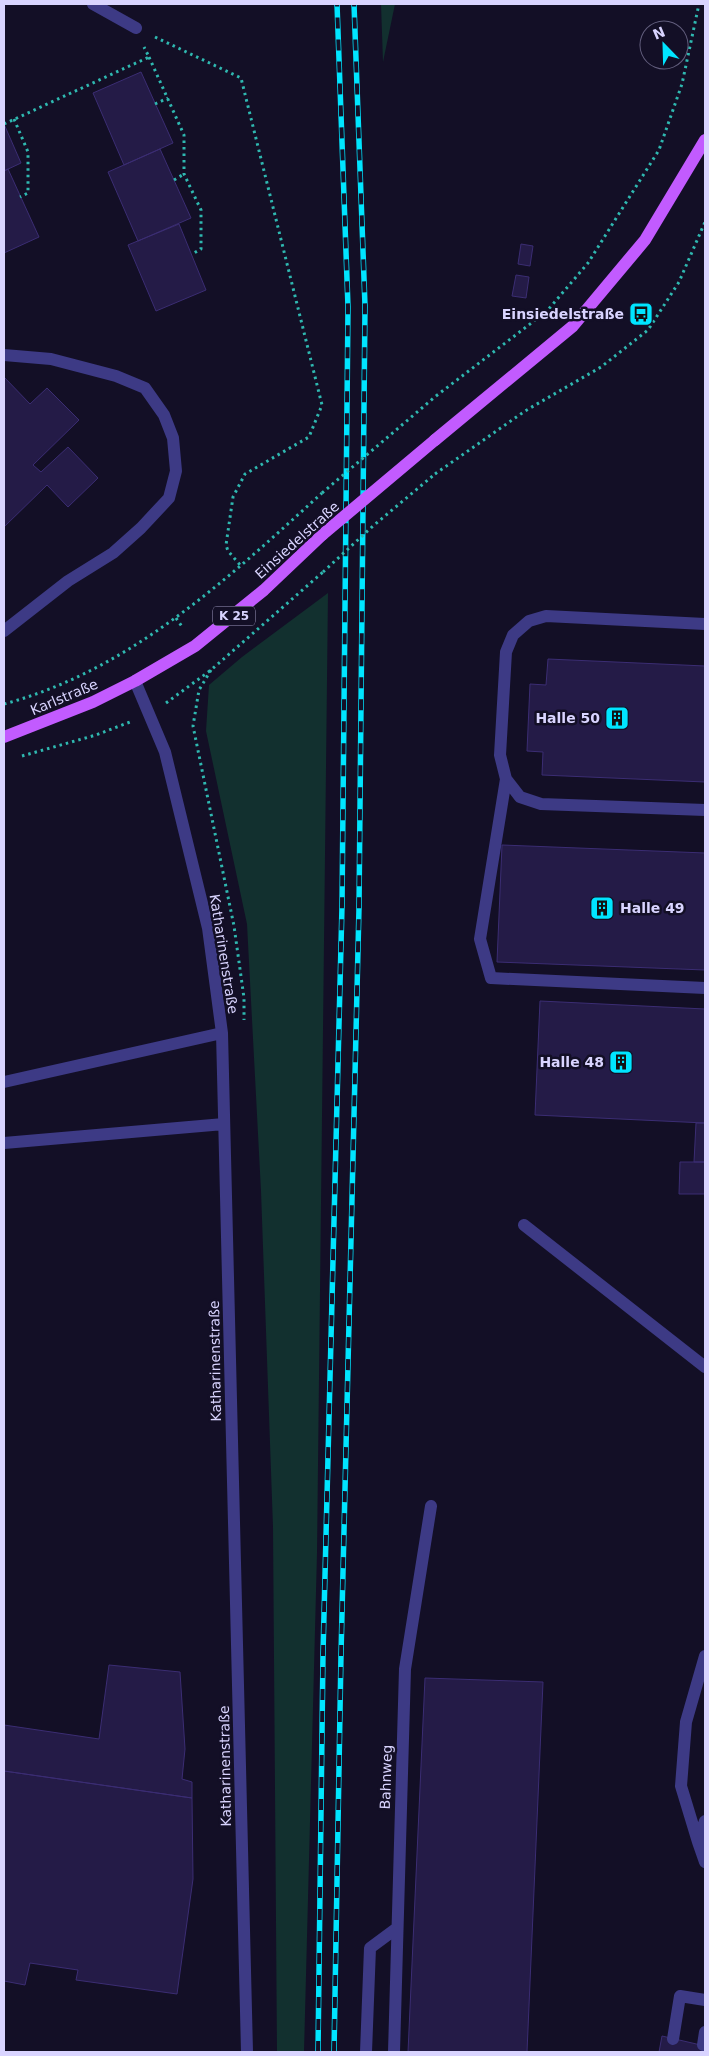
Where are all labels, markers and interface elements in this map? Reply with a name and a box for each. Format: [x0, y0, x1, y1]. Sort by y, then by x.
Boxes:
north arrow [639, 20, 689, 70]
text: N [650, 23, 667, 43]
bus stop icon: Einsiedelstraße [628, 301, 654, 327]
place label: Einsiedelstraße [502, 306, 624, 322]
street label: Einsiedelstraße [252, 498, 342, 582]
road number: K 25 [213, 606, 255, 626]
street label: Karlstraße [28, 676, 100, 718]
building icon: Halle 50 [604, 705, 630, 731]
place label: Halle 50 [535, 710, 600, 726]
street label: Katharinenstraße [207, 893, 241, 1015]
building icon: Halle 49 [589, 895, 615, 921]
place label: Halle 49 [620, 900, 685, 916]
building icon: Halle 48 [608, 1049, 634, 1075]
place label: Halle 48 [539, 1054, 604, 1070]
street label: Katharinenstraße [206, 1300, 224, 1422]
street label: Katharinenstraße [216, 1705, 234, 1827]
street label: Bahnweg [377, 1744, 395, 1810]

